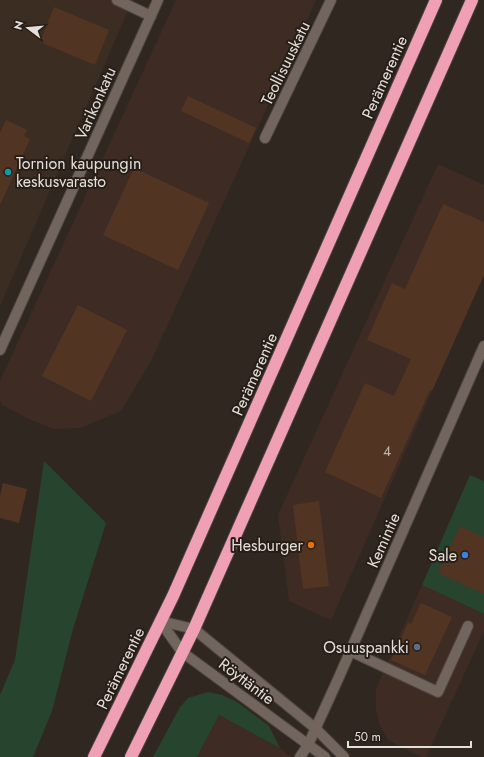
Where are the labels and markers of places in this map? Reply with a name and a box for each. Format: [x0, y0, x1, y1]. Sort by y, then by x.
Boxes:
place label: Tornion kaupungin keskusvarasto [16, 152, 141, 193]
marker: Tornion kaupungin keskusvarasto [3, 167, 13, 177]
place label: Hesburger [231, 534, 304, 557]
marker: Hesburger [306, 540, 316, 550]
place label: Sale [429, 544, 457, 567]
marker: Sale [460, 550, 470, 560]
place label: Osuuspankki [323, 636, 409, 659]
marker: Osuuspankki [412, 642, 422, 652]

